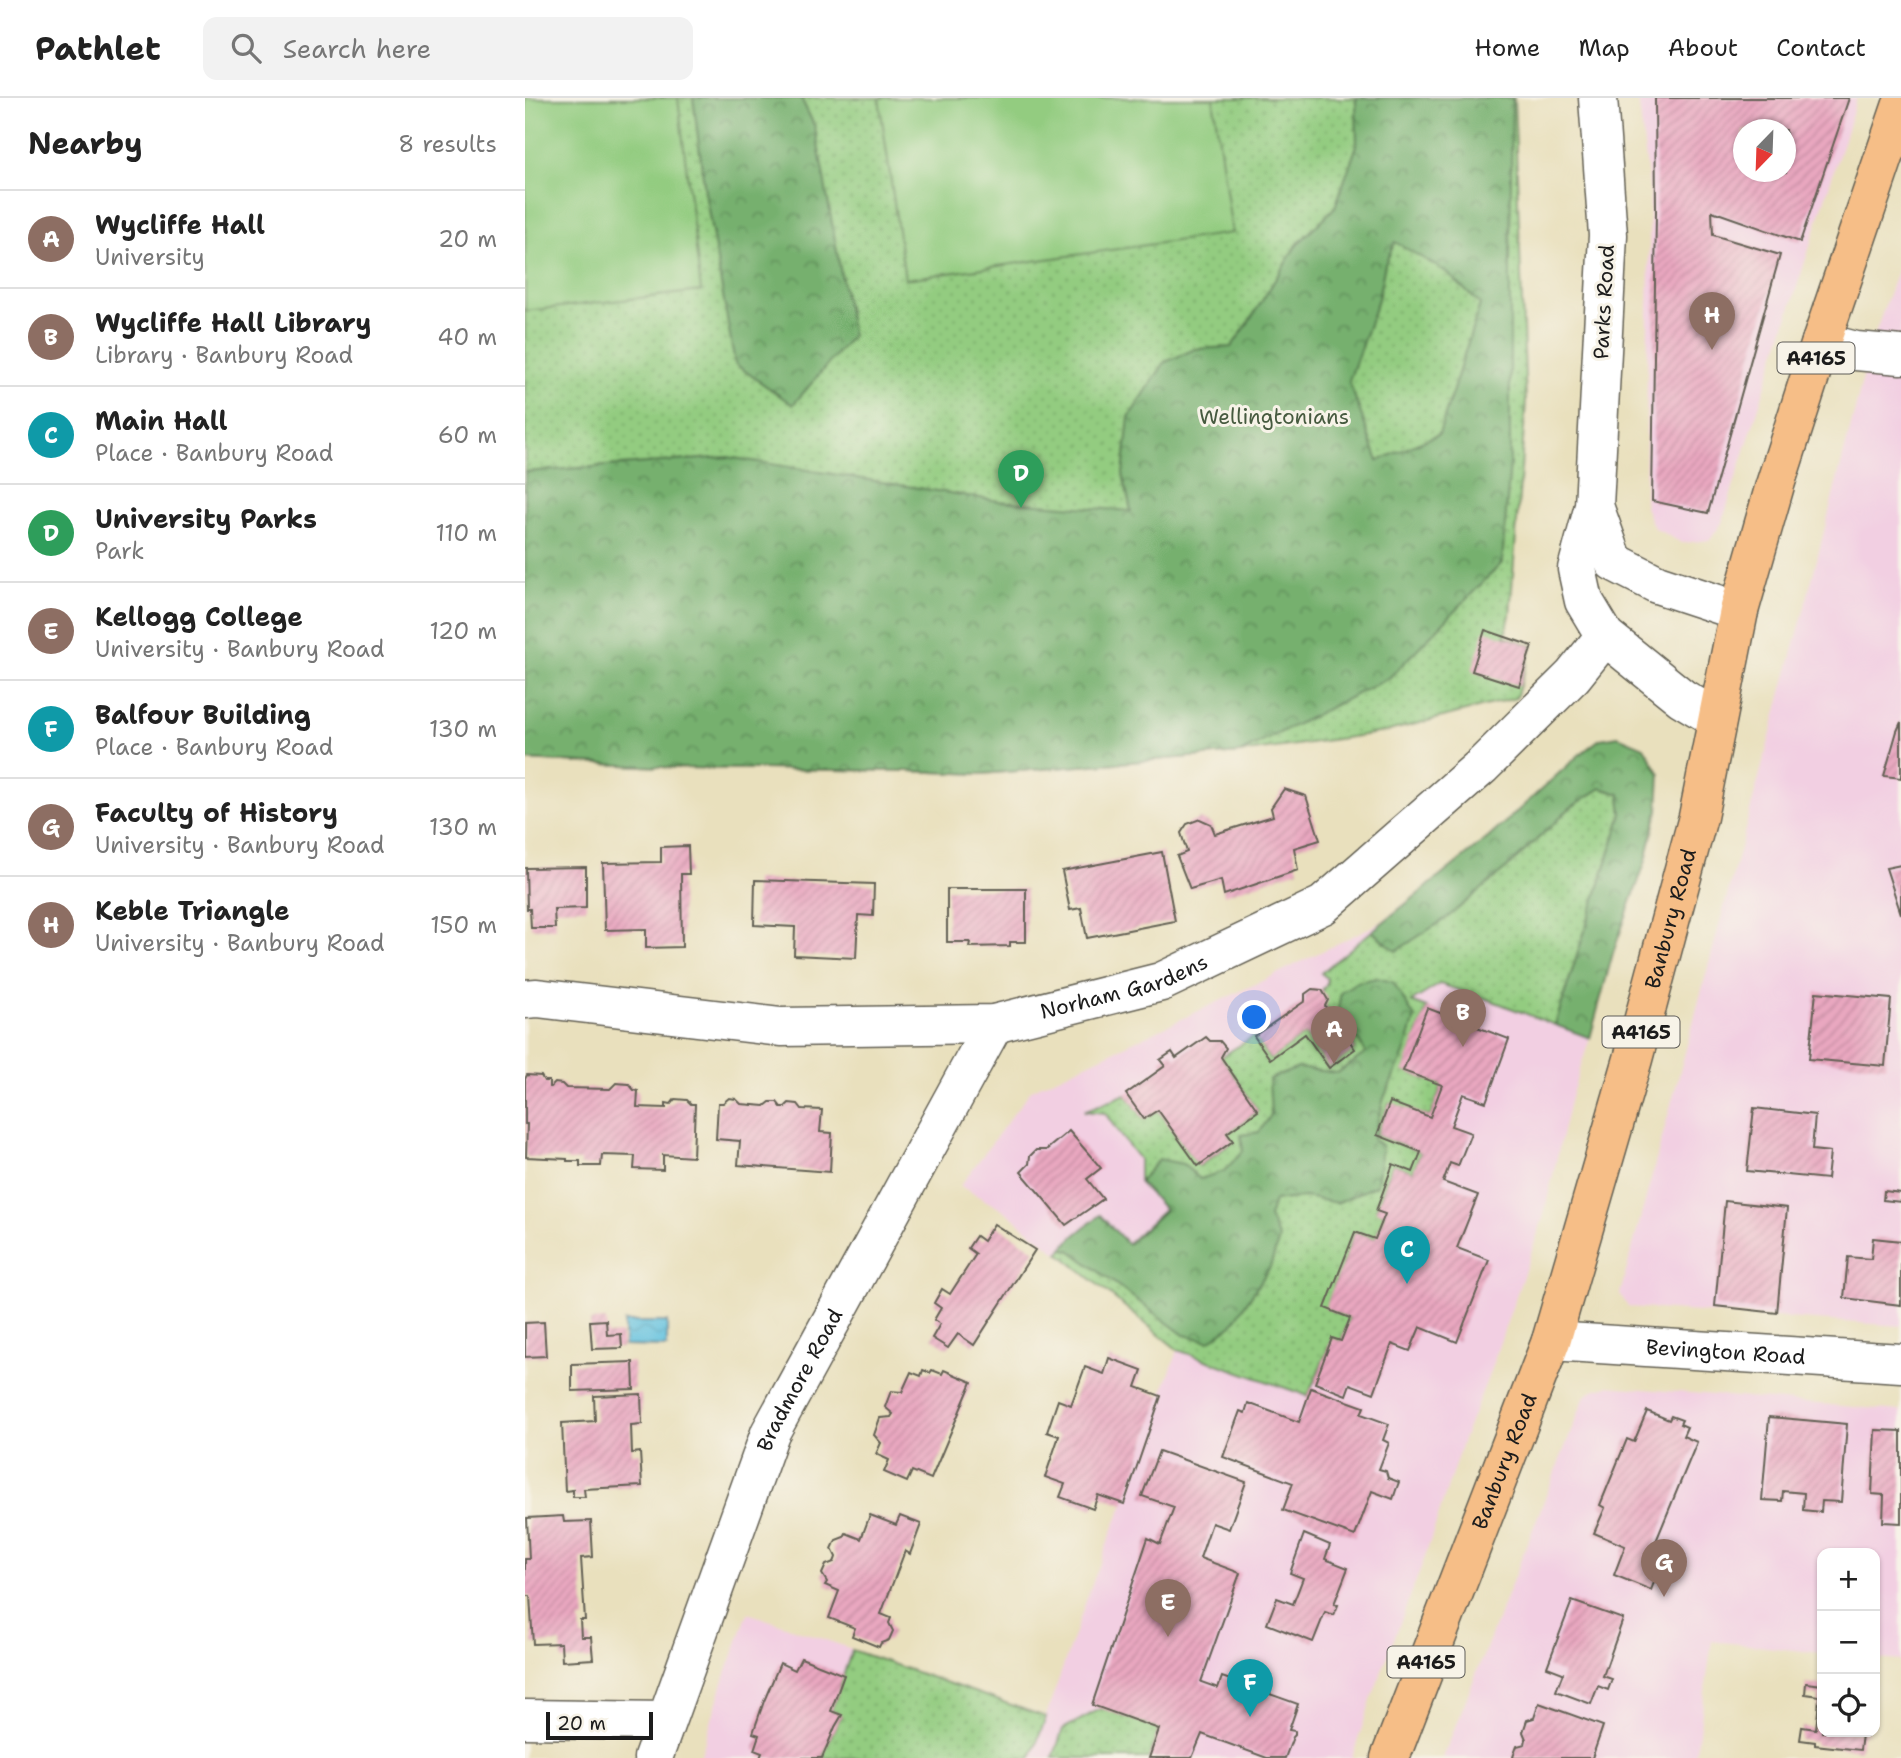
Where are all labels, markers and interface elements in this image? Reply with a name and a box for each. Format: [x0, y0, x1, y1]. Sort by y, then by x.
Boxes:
search box [203, 17, 693, 80]
text: Pathlet [35, 26, 161, 71]
icon: search [227, 29, 265, 67]
text: Search here [283, 31, 431, 66]
text: Home [1474, 32, 1540, 64]
text: Map [1578, 32, 1630, 64]
text: About [1668, 32, 1738, 64]
text: Contact [1776, 32, 1866, 64]
north arrow [1733, 119, 1796, 182]
text: Nearby [28, 123, 143, 164]
text: 8 results [398, 129, 497, 159]
text: Wycliffe Hall [95, 207, 265, 242]
text: A [42, 224, 60, 254]
text: 20 m [438, 224, 497, 254]
text: University [95, 242, 205, 272]
street label: Parks Road [1587, 244, 1621, 360]
pin: H [1689, 292, 1735, 350]
text: Wycliffe Hall Library [95, 305, 371, 340]
text: B [44, 322, 58, 352]
text: 40 m [437, 322, 497, 352]
text: Library · Banbury Road [95, 340, 353, 370]
road number: A4165 [1777, 342, 1855, 374]
text: Main Hall [95, 403, 227, 438]
park label: Wellingtonians [1199, 403, 1349, 431]
text: C [44, 420, 58, 450]
text: 60 m [438, 420, 497, 450]
text: Place · Banbury Road [95, 438, 333, 468]
pin: D [998, 450, 1044, 508]
text: University Parks [95, 501, 317, 536]
text: D [43, 518, 59, 548]
text: 110 m [435, 518, 497, 548]
text: Park [95, 536, 144, 566]
text: Kellogg College [95, 599, 303, 634]
text: E [43, 616, 59, 646]
text: 120 m [429, 616, 497, 646]
text: University · Banbury Road [95, 634, 385, 664]
text: Balfour Building [95, 697, 311, 732]
text: F [44, 714, 58, 744]
text: 130 m [429, 714, 497, 744]
text: Place · Banbury Road [95, 732, 333, 762]
text: Faculty of History [95, 795, 338, 830]
text: G [42, 812, 60, 842]
text: 130 m [429, 812, 497, 842]
text: University · Banbury Road [95, 830, 385, 860]
street label: Banbury Road [1639, 846, 1703, 992]
text: Keble Triangle [95, 893, 290, 928]
text: H [43, 910, 59, 940]
text: 150 m [430, 910, 497, 940]
text: University · Banbury Road [95, 928, 385, 958]
street label: Norham Gardens [1037, 948, 1212, 1026]
pin: B [1440, 989, 1486, 1047]
your location [1237, 1000, 1271, 1034]
pin: A [1311, 1006, 1357, 1064]
road number: A4165 [1603, 1016, 1679, 1048]
pin: C [1384, 1226, 1430, 1284]
street label: Bradmore Road [751, 1304, 849, 1455]
street label: Bevington Road [1645, 1333, 1806, 1371]
street label: Banbury Road [1466, 1389, 1544, 1534]
pin: G [1641, 1539, 1687, 1597]
map controls [1817, 1548, 1880, 1737]
button: + [1817, 1548, 1880, 1611]
pin: E [1145, 1579, 1191, 1637]
button: − [1817, 1611, 1880, 1674]
road number: A4165 [1387, 1646, 1465, 1678]
pin: F [1227, 1659, 1273, 1717]
button: locate [1817, 1674, 1880, 1737]
scale bar [546, 1709, 653, 1741]
text: 20 m [557, 1711, 606, 1736]

